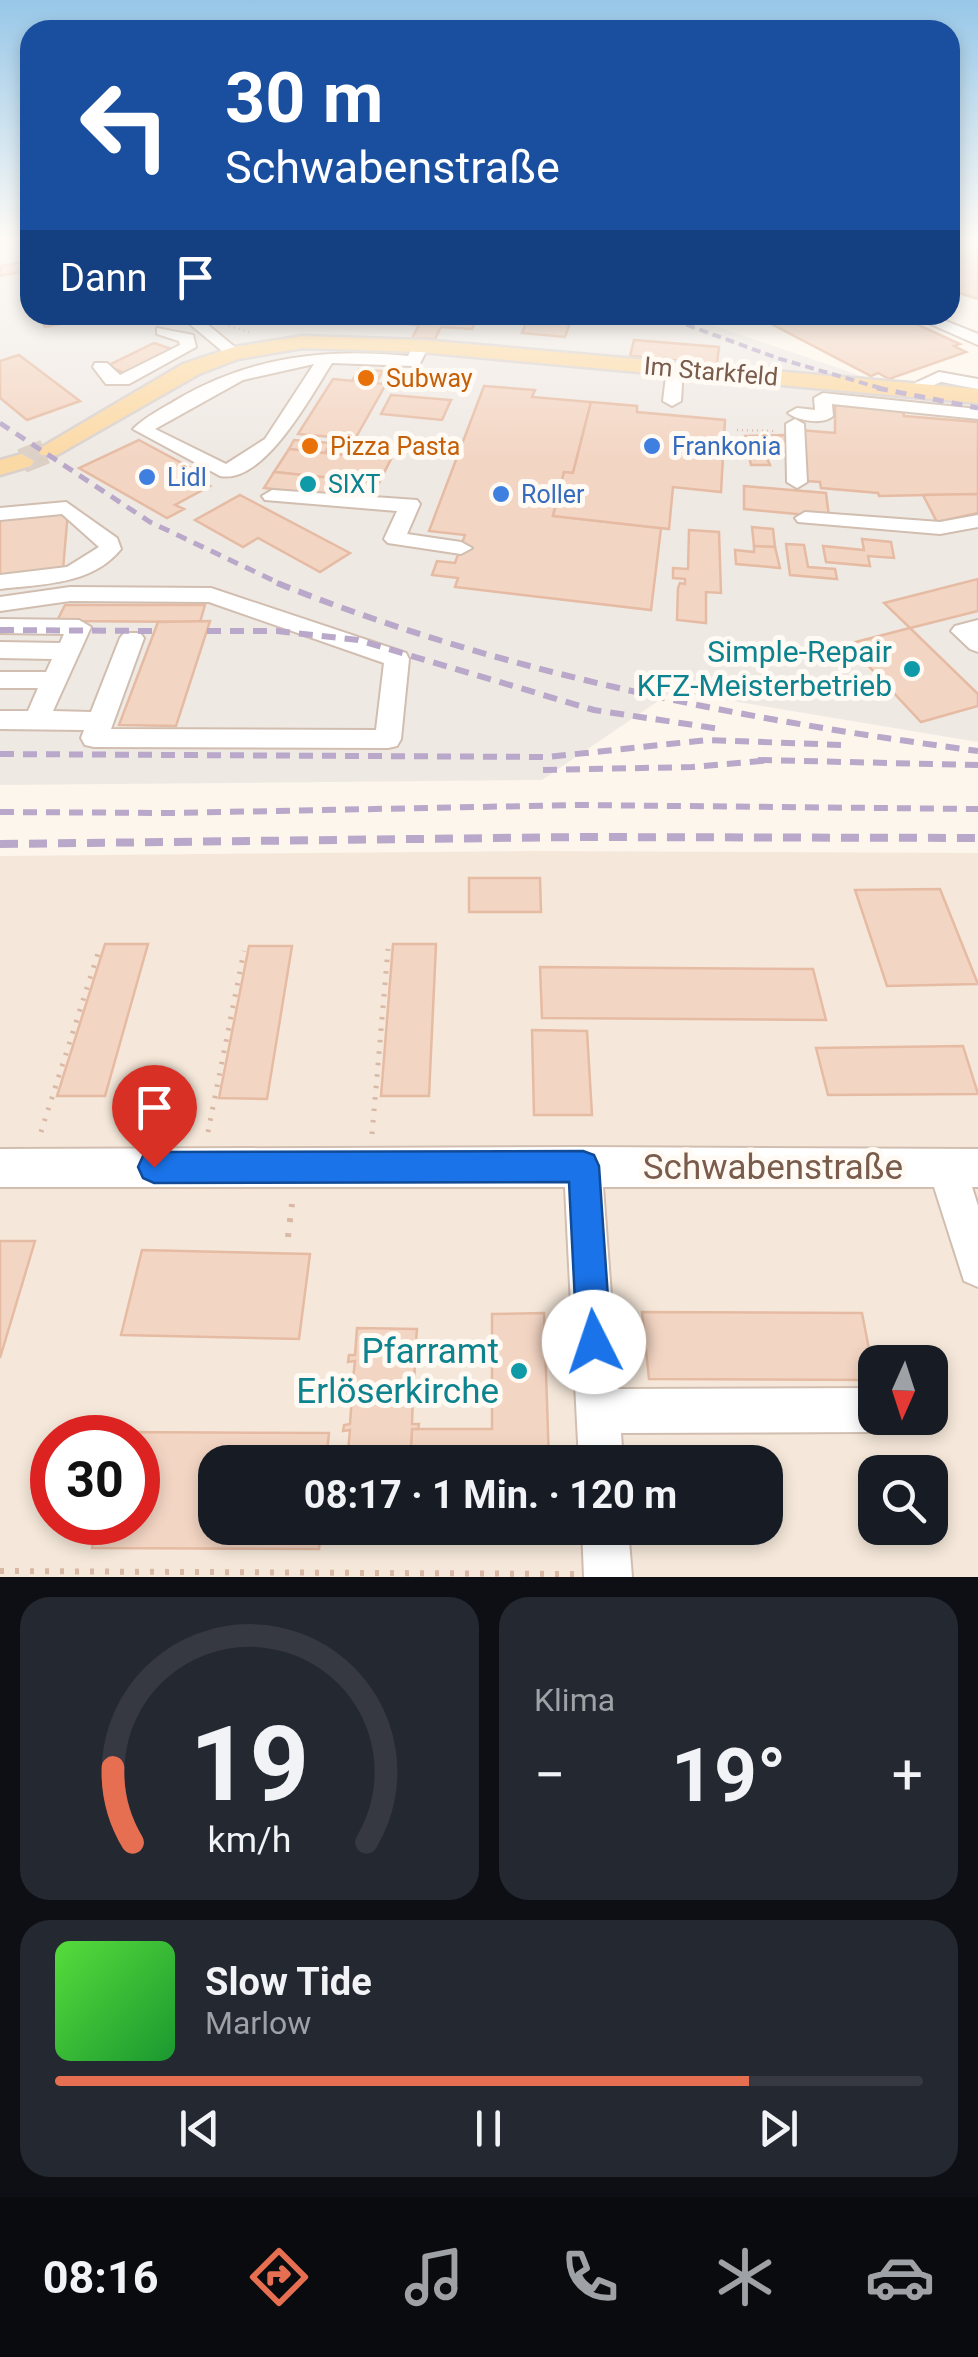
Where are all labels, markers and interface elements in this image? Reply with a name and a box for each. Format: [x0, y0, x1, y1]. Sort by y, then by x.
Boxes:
text: 30 m [225, 57, 383, 139]
icon: left [60, 60, 190, 190]
text: Schwabenstraße [225, 141, 560, 194]
icon: arrive [168, 250, 223, 305]
text: Dann [60, 256, 148, 300]
street label: Im Starkfeld [643, 351, 779, 392]
place label: Subway [386, 364, 473, 393]
marker: Subway [355, 367, 377, 389]
place label: Pizza Pasta [330, 432, 460, 461]
place label: Frankonia [672, 432, 781, 461]
marker: Pizza Pasta [299, 435, 321, 457]
marker: Frankonia [641, 435, 663, 457]
place label: Lidl [167, 463, 207, 492]
marker: Lidl [136, 466, 158, 488]
place label: SIXT [328, 470, 381, 499]
marker: SIXT [297, 473, 319, 495]
place label: Roller [521, 480, 585, 509]
marker: Roller [490, 483, 512, 505]
place label: Simple-Repair KFZ-Meisterbetrieb [637, 634, 892, 703]
marker: Simple-Repair KFZ-Meisterbetrieb [901, 658, 923, 680]
pin [112, 1065, 197, 1168]
icon: arrive [127, 1080, 182, 1135]
street label: Schwabenstraße [643, 1147, 903, 1188]
position arrow [542, 1290, 646, 1394]
place label: Pfarramt Erlöserkirche [296, 1331, 499, 1412]
north arrow [858, 1345, 948, 1435]
map controls [858, 1345, 948, 1545]
marker: Pfarramt Erlöserkirche [508, 1360, 530, 1382]
speed limit sign: 30 [30, 1415, 160, 1545]
button: search [858, 1455, 948, 1545]
text: 08:17 · 1 Min. · 120 m [304, 1473, 677, 1517]
text: Klima [534, 1681, 615, 1719]
text: 19 [190, 1704, 309, 1825]
text: 19° [671, 1731, 786, 1819]
text: − [534, 1743, 565, 1807]
text: + [892, 1743, 923, 1807]
text: km/h [208, 1819, 291, 1861]
text: Slow Tide [205, 1960, 372, 2004]
text: Marlow [205, 2004, 311, 2042]
icon: previous [172, 2101, 227, 2156]
icon: pause [461, 2101, 516, 2156]
icon: next [751, 2101, 806, 2156]
icon: directions [244, 2242, 314, 2312]
icon: music [399, 2242, 469, 2312]
icon: phone [555, 2242, 625, 2312]
icon: climate [710, 2242, 780, 2312]
icon: car [865, 2242, 935, 2312]
text: 08:16 [43, 2251, 159, 2304]

